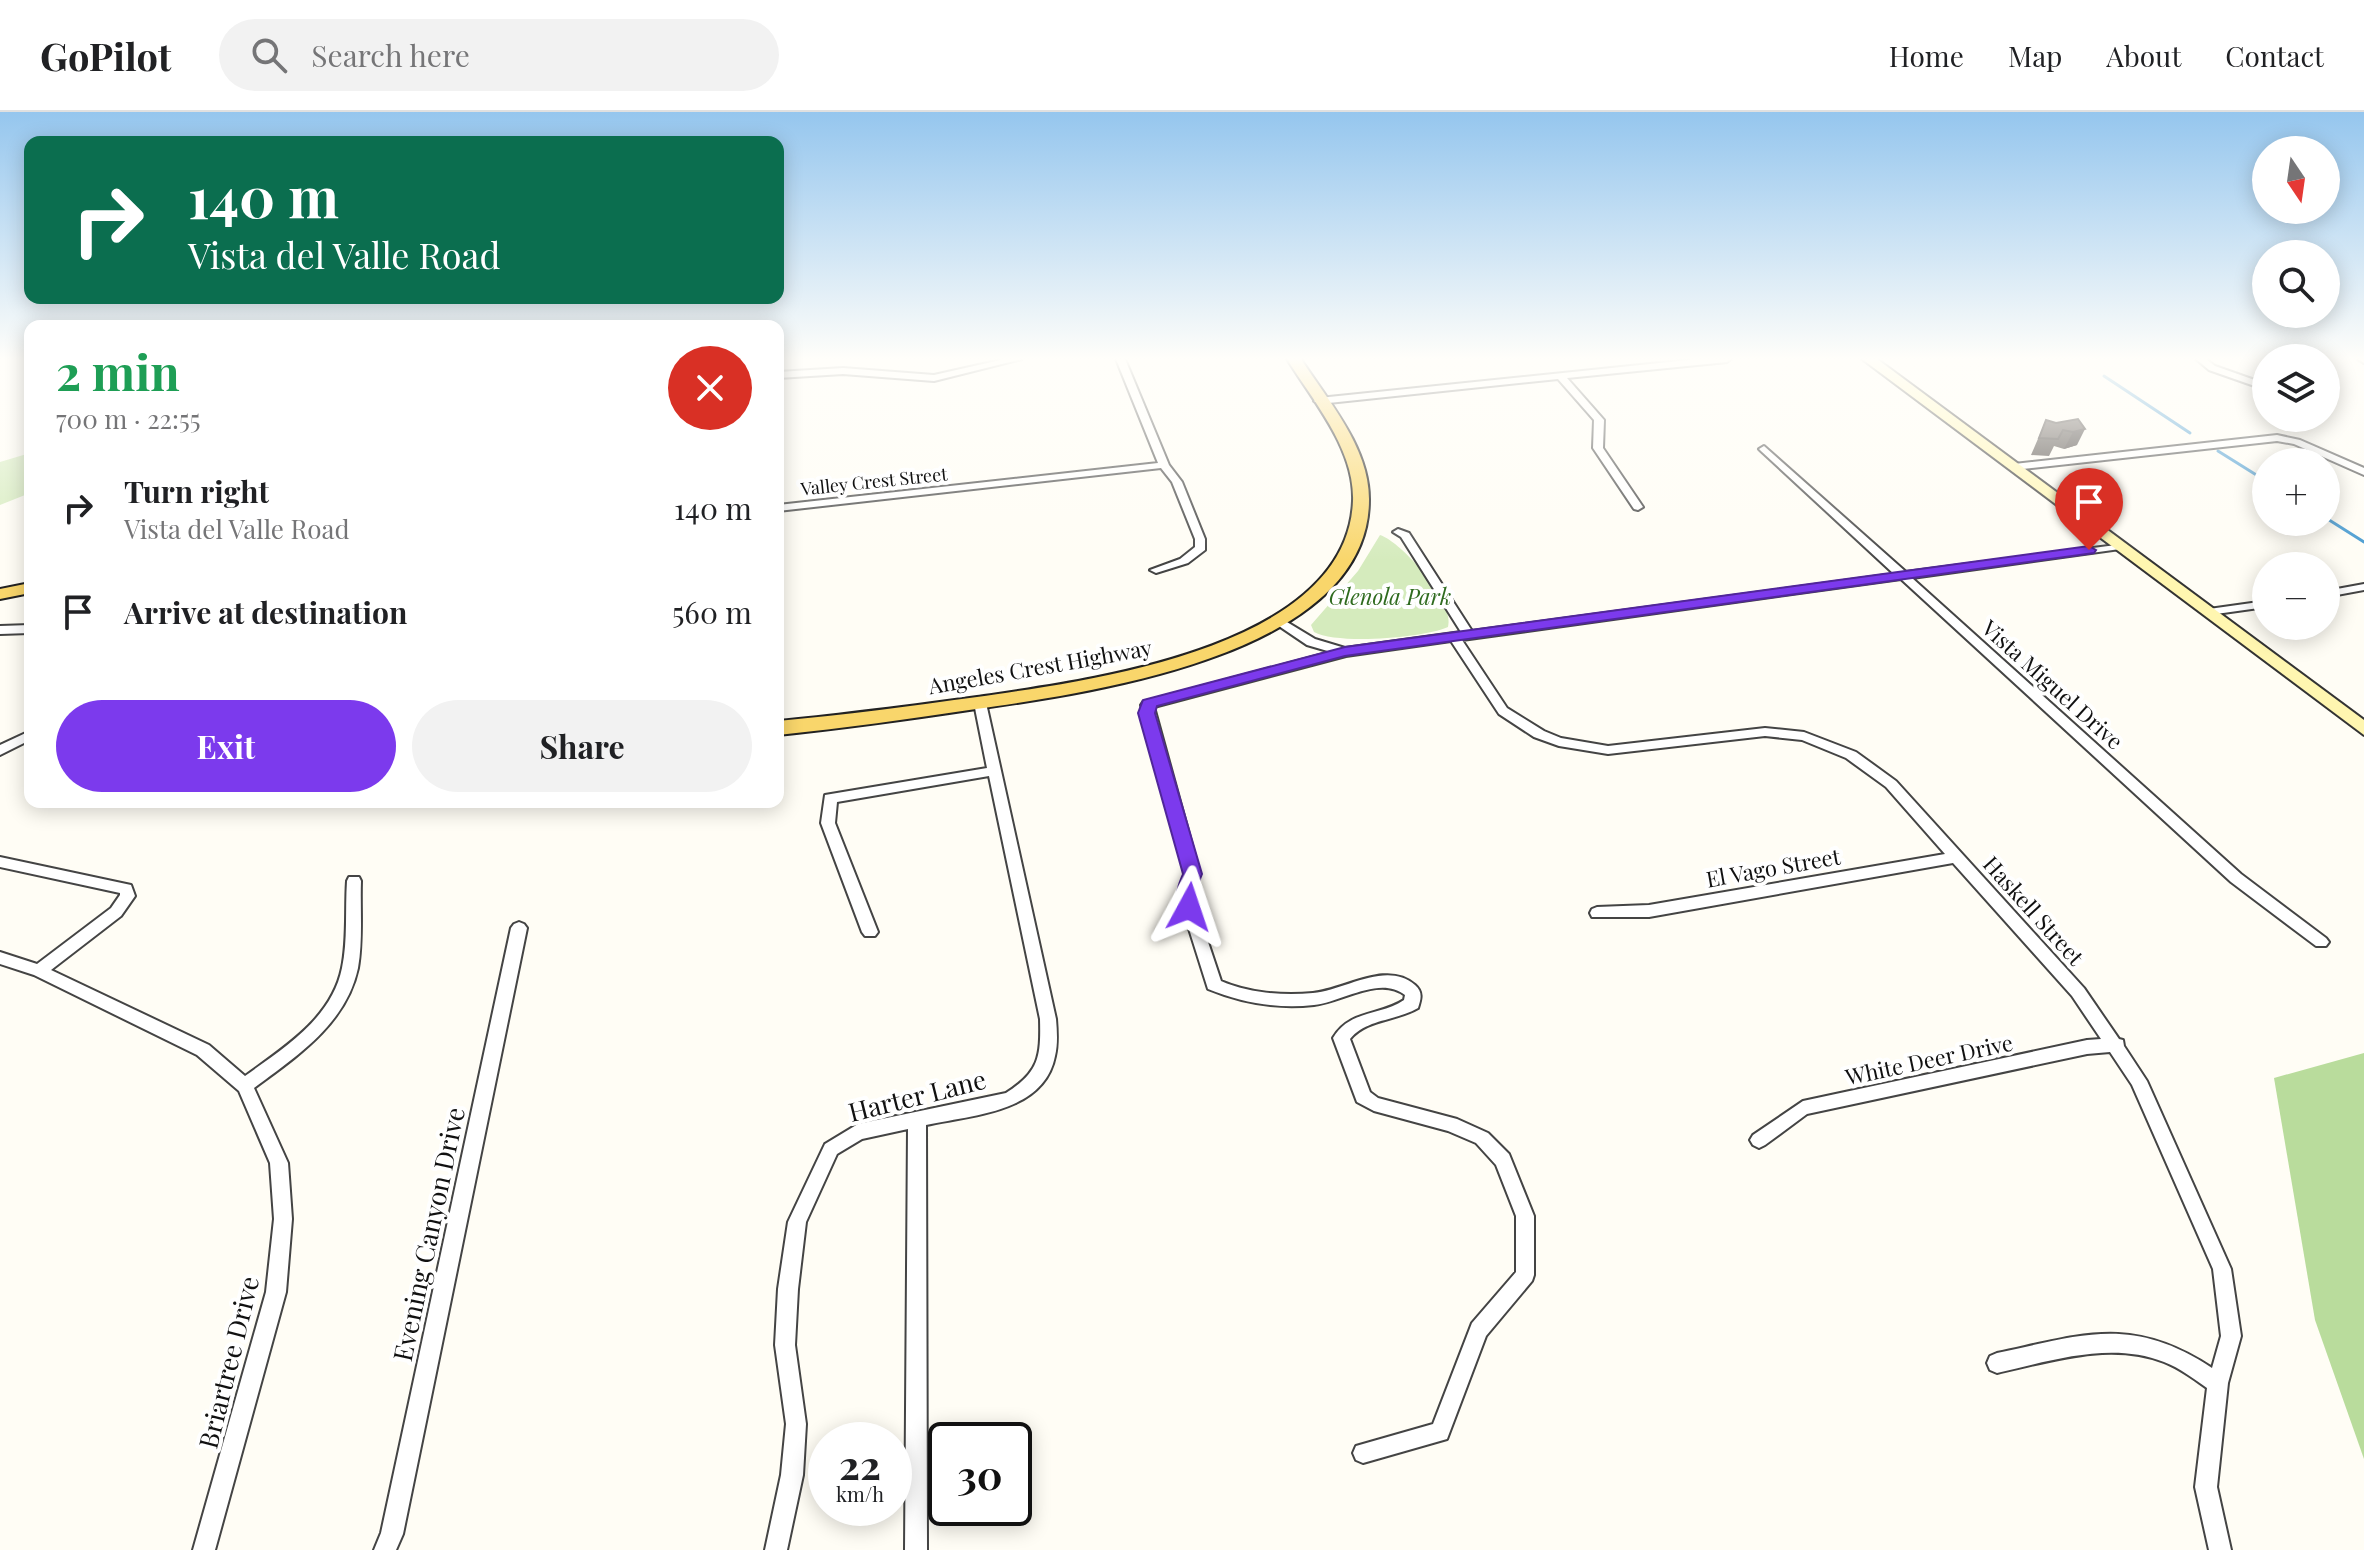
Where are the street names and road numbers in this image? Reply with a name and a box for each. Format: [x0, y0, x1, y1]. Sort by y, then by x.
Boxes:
street label: Valley Crest Street [798, 461, 949, 501]
street label: Vista Miguel Drive [1975, 612, 2130, 755]
street label: Angeles Crest Highway [925, 632, 1154, 701]
street label: El Vago Street [1703, 840, 1844, 894]
street label: Haskell Street [1977, 849, 2092, 972]
street label: White Deer Drive [1842, 1027, 2015, 1092]
street label: Harter Lane [844, 1061, 990, 1129]
street label: Evening Canyon Drive [384, 1104, 472, 1364]
street label: Briartree Drive [190, 1272, 266, 1452]

